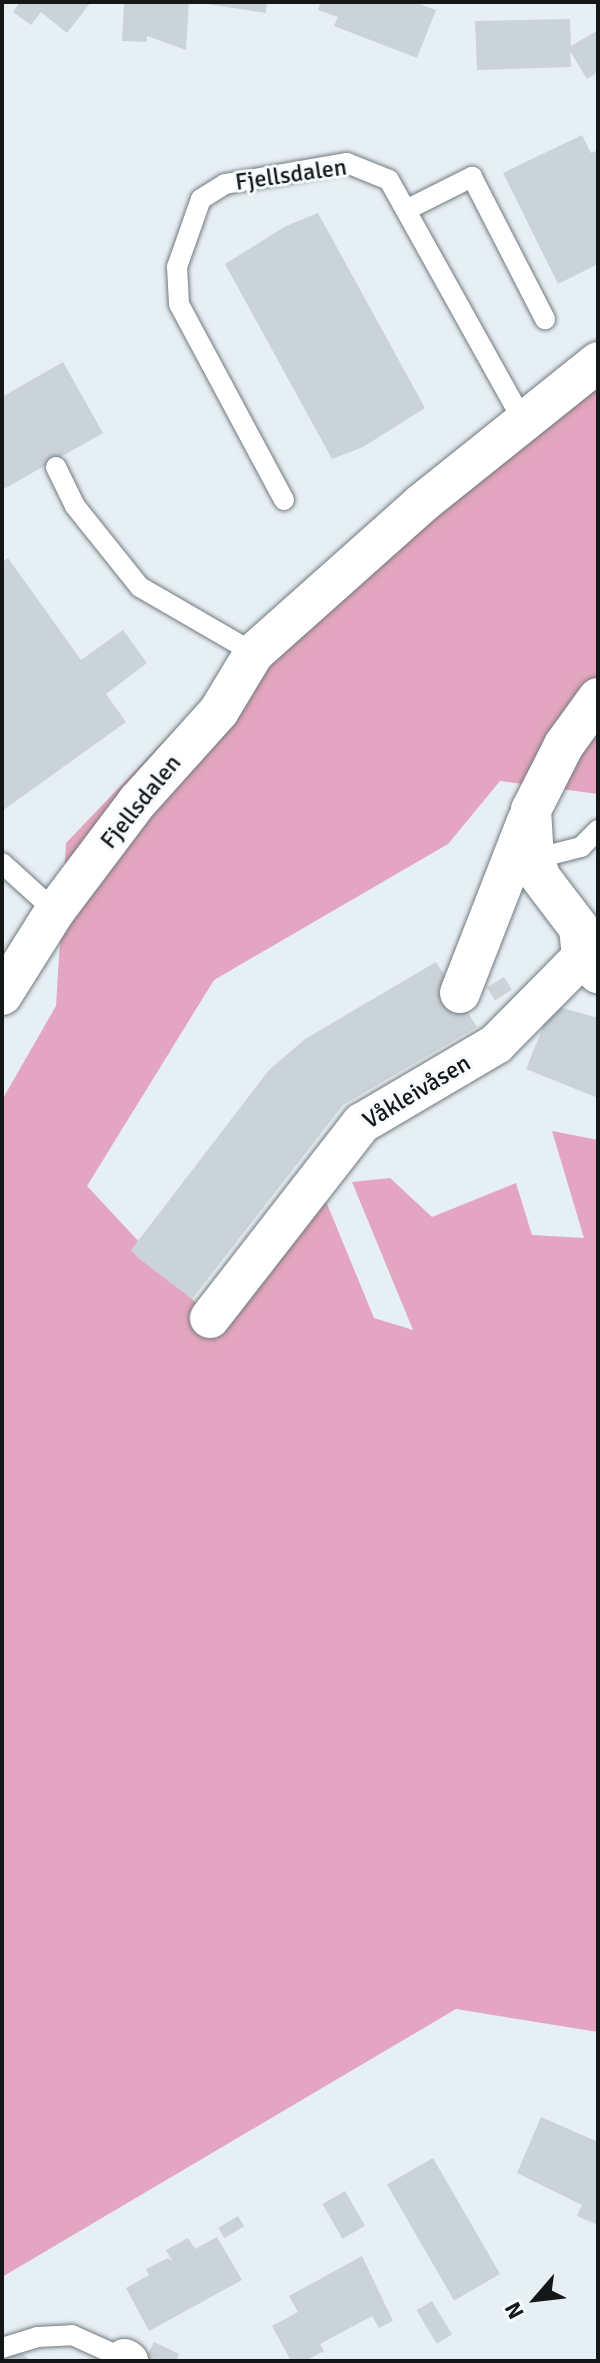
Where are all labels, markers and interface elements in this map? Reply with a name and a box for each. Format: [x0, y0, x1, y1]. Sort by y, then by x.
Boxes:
street label: Fjellsdalen [233, 153, 349, 197]
street label: Fjellsdalen [94, 749, 188, 855]
street label: Våkleivåsen [358, 1049, 476, 1135]
north arrow [496, 2259, 576, 2339]
text: N [499, 2297, 530, 2324]

